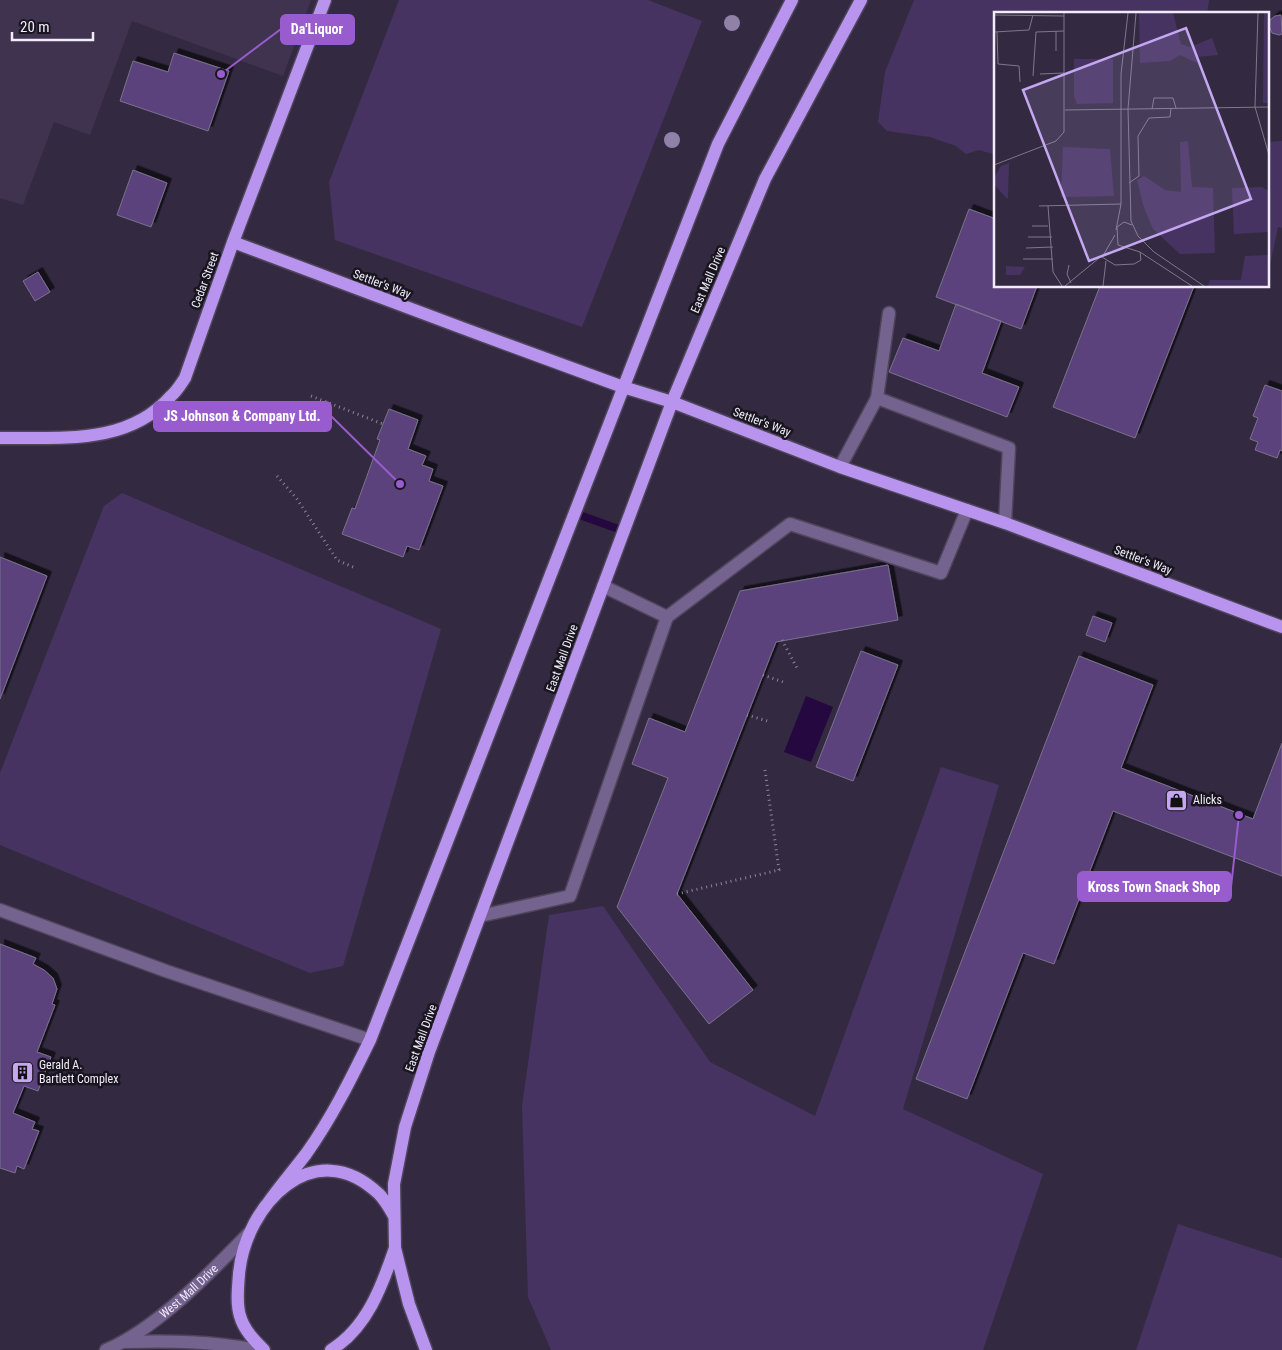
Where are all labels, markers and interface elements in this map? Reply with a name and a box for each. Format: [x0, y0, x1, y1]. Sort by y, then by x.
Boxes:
scale bar [12, 10, 94, 42]
inset map [994, 12, 1270, 288]
callout: Da'Liquor [281, 15, 354, 44]
text: 20 m [20, 18, 50, 36]
text: Da'Liquor [291, 21, 344, 37]
street label: East Mall Drive [688, 244, 728, 315]
street label: Cedar Street [188, 250, 222, 310]
street label: Settler's Way [351, 267, 413, 301]
callout: JS Johnson & Company Ltd. [154, 402, 331, 431]
street label: Settler's Way [731, 405, 793, 439]
text: JS Johnson & Company Ltd. [163, 408, 321, 424]
street label: Settler's Way [1112, 543, 1174, 577]
street label: East Mall Drive [543, 622, 581, 694]
shop icon: Alicks [1165, 788, 1189, 812]
place label: Alicks [1193, 793, 1222, 807]
callout: Kross Town Snack Shop [1078, 872, 1231, 901]
text: Kross Town Snack Shop [1088, 879, 1220, 895]
street label: East Mall Drive [402, 1002, 440, 1074]
place label: Gerald A. Bartlett Complex [39, 1058, 118, 1086]
building icon: Gerald A. Bartlett Complex [11, 1060, 35, 1084]
street label: West Mall Drive [157, 1261, 221, 1321]

